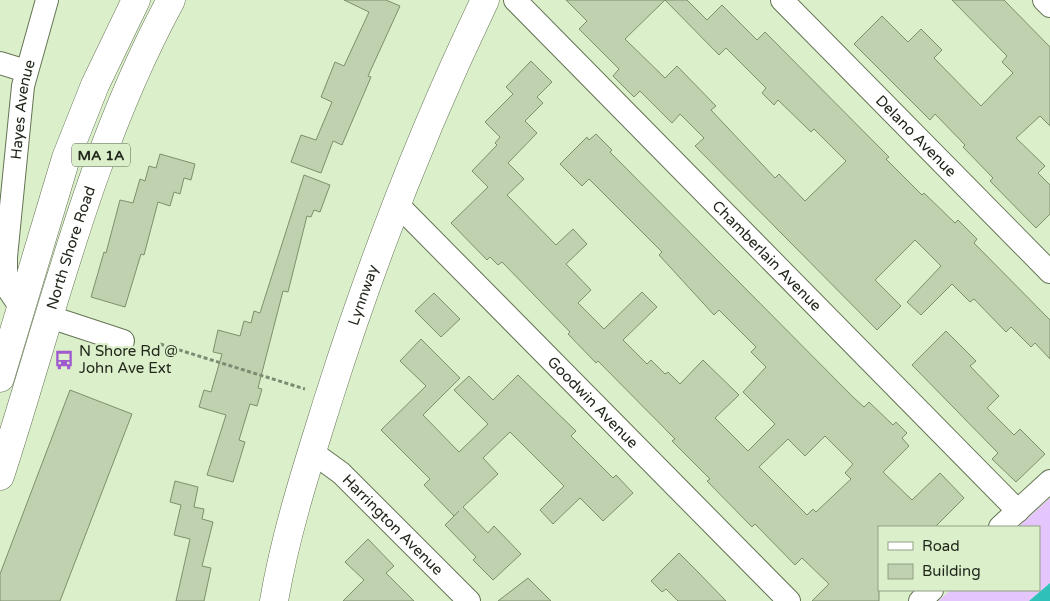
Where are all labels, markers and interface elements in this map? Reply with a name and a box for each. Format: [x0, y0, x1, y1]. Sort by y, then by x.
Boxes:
street label: Hayes Avenue [7, 58, 39, 160]
street label: Delano Avenue [872, 91, 960, 181]
road number: MA 1A [72, 144, 130, 166]
street label: North Shore Road [43, 184, 99, 312]
street label: Chamberlain Avenue [708, 197, 825, 315]
street label: Lynnway [344, 262, 382, 328]
place label: N Shore Rd @ John Ave Ext [79, 342, 178, 377]
bus stop icon: N Shore Rd @ John Ave Ext [53, 349, 75, 371]
street label: Goodwin Avenue [544, 353, 642, 452]
street label: Harrington Avenue [339, 471, 447, 579]
legend [878, 526, 1040, 591]
text: Road [922, 537, 960, 555]
text: Building [922, 562, 981, 580]

